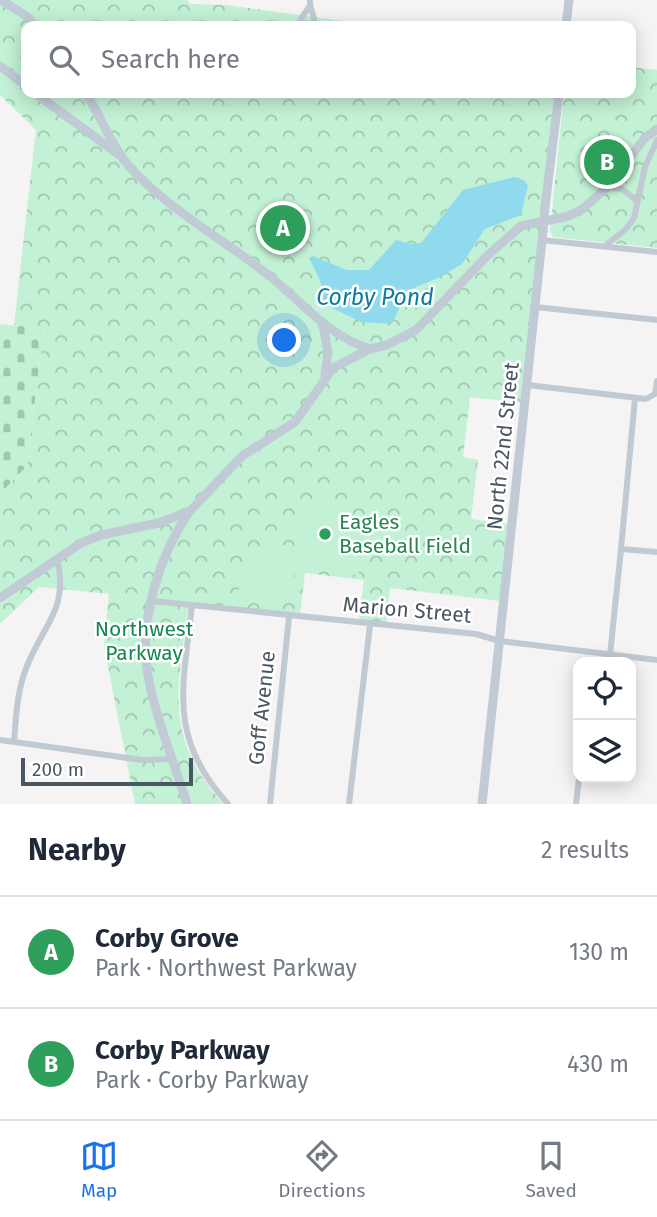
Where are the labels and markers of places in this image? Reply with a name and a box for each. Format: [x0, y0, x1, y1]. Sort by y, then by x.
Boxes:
pin: B [584, 136, 630, 188]
pin: A [260, 202, 306, 254]
place label: Eagles Baseball Field [339, 509, 471, 559]
marker: Eagles Baseball Field [317, 526, 333, 542]

